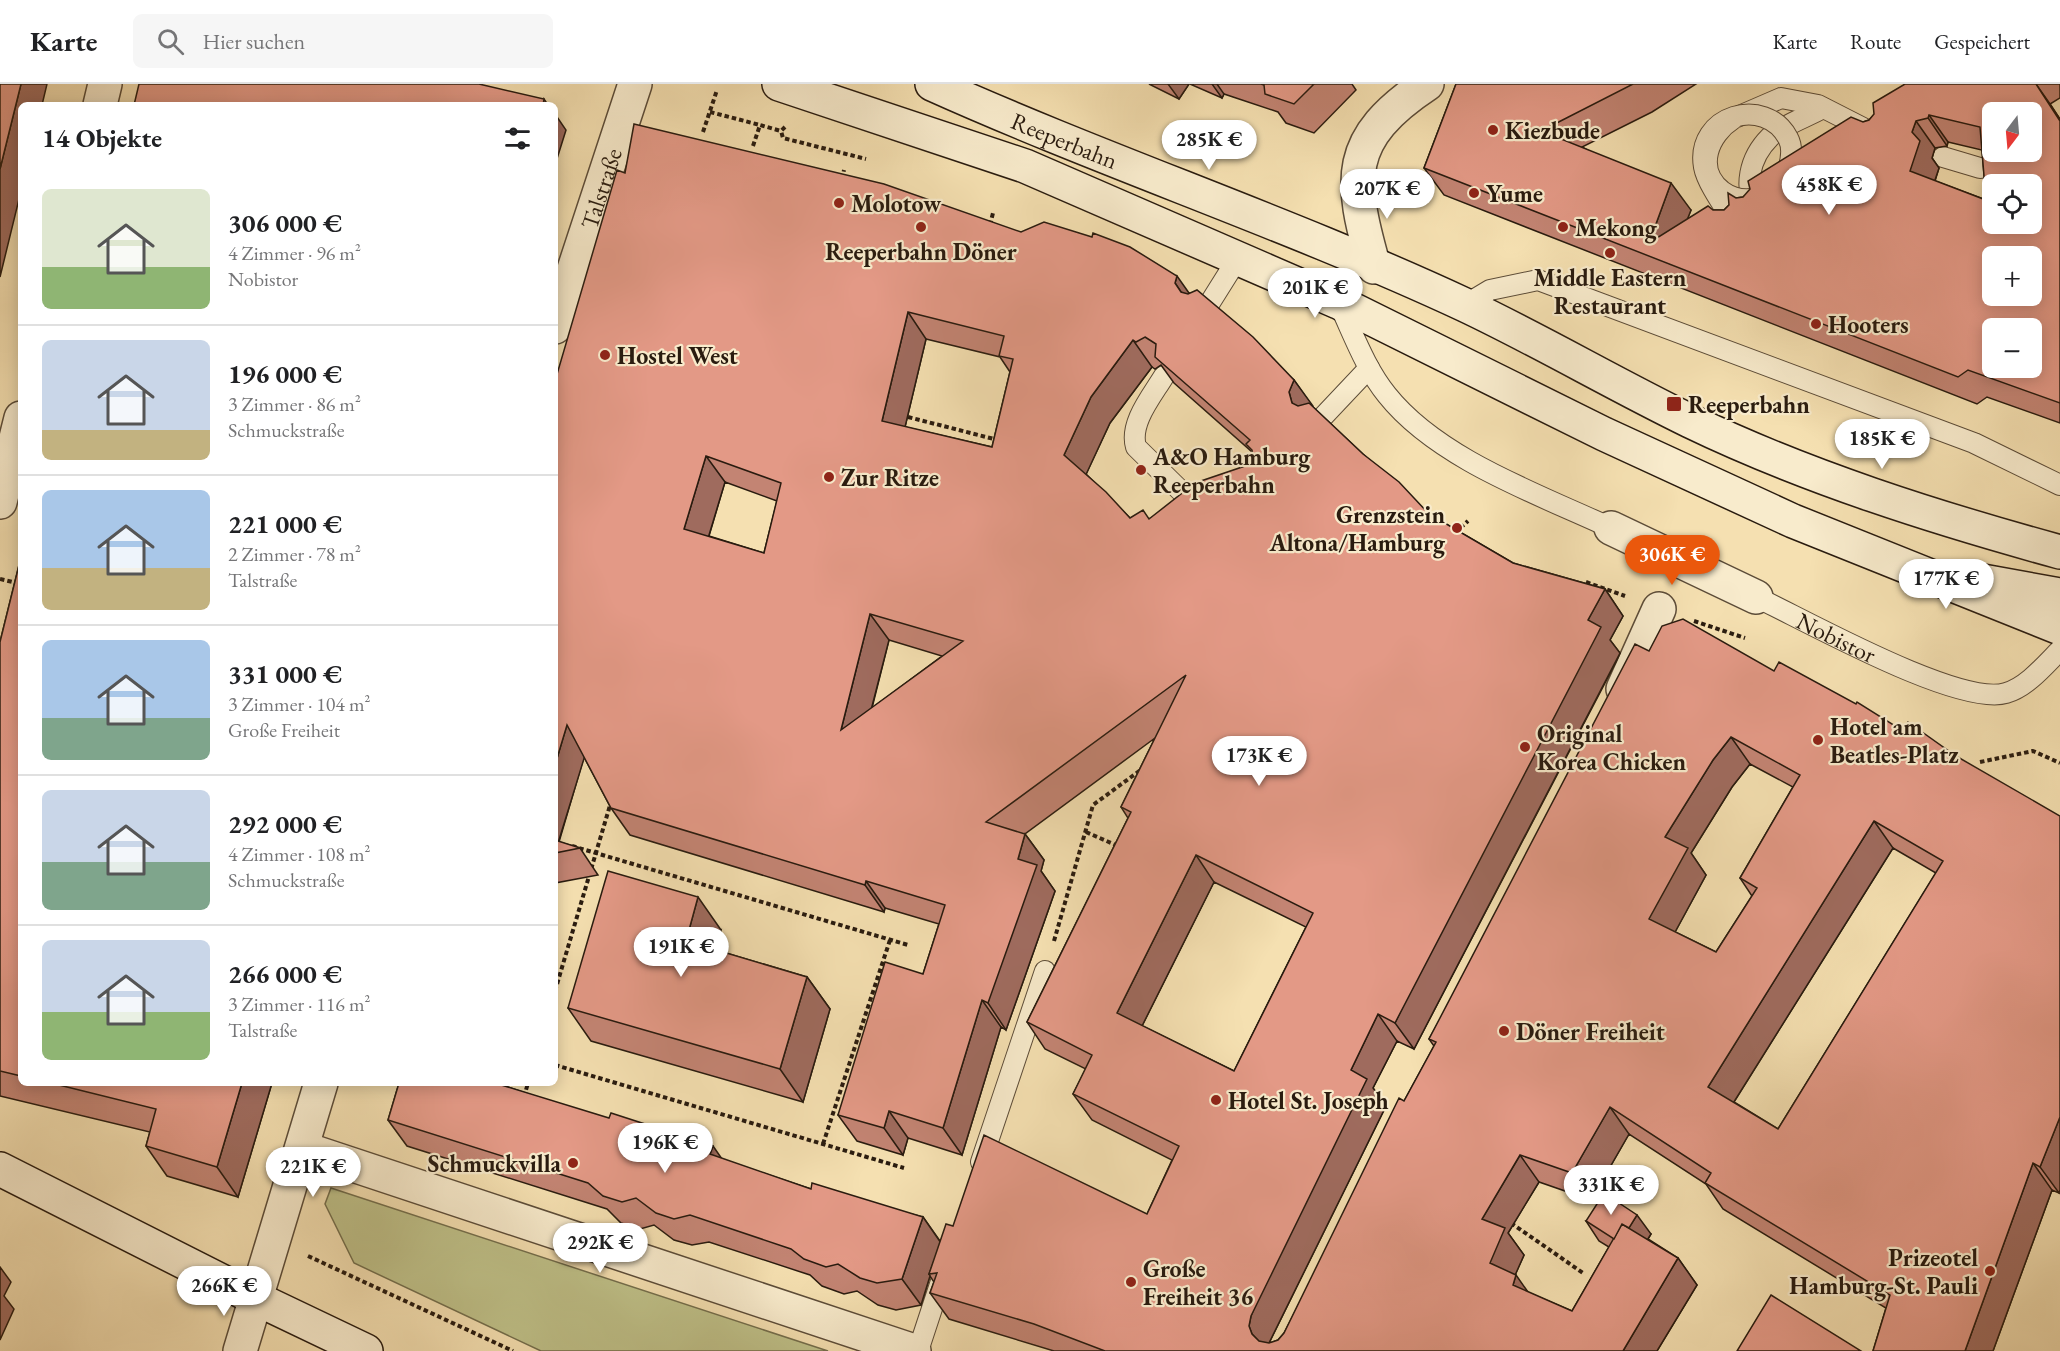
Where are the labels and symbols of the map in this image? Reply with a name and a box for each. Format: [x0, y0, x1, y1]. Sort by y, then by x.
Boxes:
north arrow [1982, 102, 2042, 162]
street label: Reeperbahn [1007, 105, 1123, 176]
place label: Kiezbude [1505, 115, 1600, 146]
pin: 285K € [1160, 120, 1258, 171]
marker: Kiezbude [1486, 123, 1500, 137]
street label: Talstraße [573, 144, 628, 233]
pin: 458K € [1780, 165, 1878, 216]
pin: 207K € [1338, 169, 1436, 220]
place label: Yume [1486, 178, 1543, 209]
marker: Yume [1467, 186, 1481, 200]
place label: Molotow [851, 188, 941, 219]
marker: Molotow [832, 196, 846, 210]
place label: Mekong [1575, 212, 1658, 244]
marker: Reeperbahn Döner [914, 220, 928, 234]
marker: Mekong [1556, 220, 1570, 234]
place label: Reeperbahn Döner [825, 236, 1017, 267]
marker: Middle Eastern Restaurant [1603, 246, 1617, 260]
place label: Middle Eastern Restaurant [1534, 262, 1687, 321]
pin: 201K € [1266, 268, 1364, 319]
place label: Hooters [1828, 309, 1909, 340]
marker: Hooters [1809, 317, 1823, 331]
place label: Hostel West [617, 340, 738, 371]
marker: Hostel West [598, 348, 612, 362]
place label: Reeperbahn [1688, 389, 1810, 420]
marker: Reeperbahn [1665, 395, 1683, 413]
pin: 185K € [1833, 419, 1931, 470]
place label: A&O Hamburg Reeperbahn [1152, 441, 1311, 500]
place label: Zur Ritze [841, 462, 939, 493]
marker: A&O Hamburg Reeperbahn [1134, 463, 1148, 477]
marker: Zur Ritze [822, 470, 836, 484]
place label: Grenzstein Altona/Hamburg [1268, 499, 1446, 559]
marker: Grenzstein Altona/Hamburg [1450, 521, 1464, 535]
pin: 306K € [1623, 535, 1721, 586]
pin: 177K € [1897, 559, 1995, 610]
street label: Nobistor [1792, 605, 1881, 670]
place label: Hotel am Beatles-Platz [1830, 711, 1959, 770]
place label: Original Korea Chicken [1537, 718, 1687, 777]
marker: Hotel am Beatles-Platz [1811, 733, 1825, 747]
pin: 173K € [1210, 736, 1308, 787]
marker: Original Korea Chicken [1518, 740, 1532, 754]
pin: 191K € [632, 927, 730, 978]
place label: Döner Freiheit [1516, 1016, 1665, 1047]
marker: Döner Freiheit [1497, 1024, 1511, 1038]
place label: Hotel St. Joseph [1228, 1085, 1389, 1116]
marker: Hotel St. Joseph [1209, 1093, 1223, 1107]
pin: 196K € [616, 1123, 714, 1174]
pin: 221K € [264, 1147, 362, 1198]
place label: Schmuckvilla [428, 1148, 561, 1179]
marker: Schmuckvilla [566, 1156, 580, 1170]
pin: 331K € [1562, 1165, 1660, 1216]
pin: 292K € [551, 1223, 649, 1274]
place label: Prizeotel Hamburg-St. Pauli [1789, 1242, 1978, 1302]
place label: Große Freiheit 36 [1143, 1253, 1253, 1312]
marker: Prizeotel Hamburg-St. Pauli [1983, 1264, 1997, 1278]
pin: 266K € [175, 1266, 273, 1317]
marker: Große Freiheit 36 [1124, 1275, 1138, 1289]

